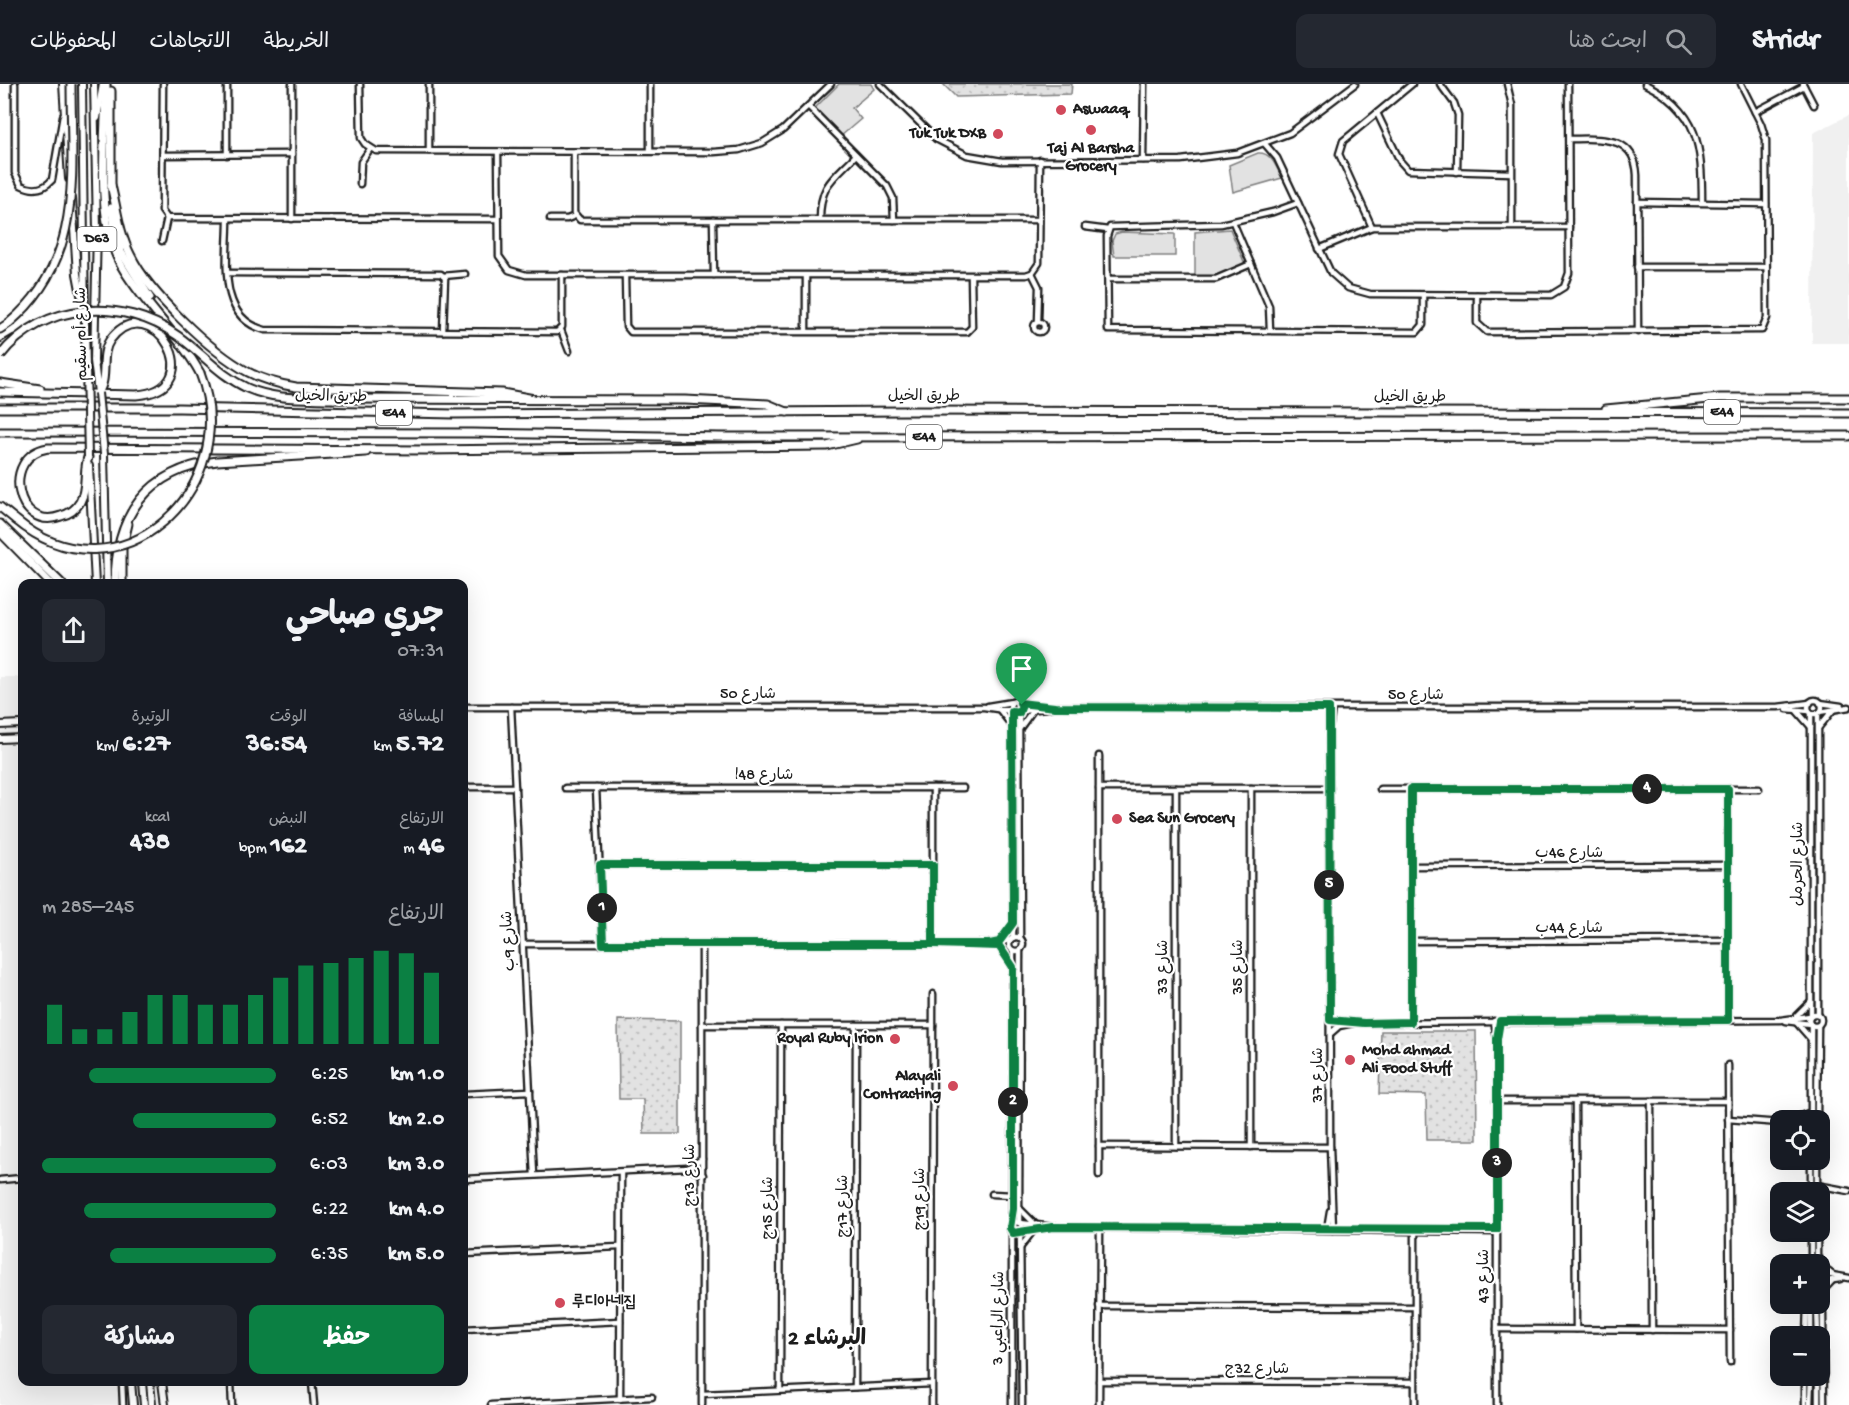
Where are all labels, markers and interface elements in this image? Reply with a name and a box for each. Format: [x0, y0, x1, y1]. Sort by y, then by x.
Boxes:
search box [1296, 14, 1716, 68]
icon: search [1662, 25, 1695, 58]
text: Stridr [1752, 25, 1819, 58]
text: ابحث هنا [1569, 30, 1647, 56]
text: المحفوظات [30, 31, 116, 56]
text: الاتجاهات [149, 31, 231, 56]
text: الخريطة [264, 31, 329, 56]
place label: Aswaaq [1072, 101, 1130, 120]
marker: Aswaaq [1054, 103, 1068, 117]
marker: Taj Al Barsha Grocery [1084, 123, 1098, 137]
place label: Tuk Tuk DXB [908, 125, 987, 144]
marker: Tuk Tuk DXB [991, 127, 1005, 141]
place label: Taj Al Barsha Grocery [1046, 140, 1135, 177]
road number: D63 [78, 227, 116, 251]
street label: شارع أم سقيم [71, 287, 93, 381]
street label: طريق الخيل [295, 387, 367, 408]
street label: طريق الخيل [888, 387, 960, 407]
street label: طريق الخيل [1374, 388, 1446, 408]
road number: E44 [1704, 400, 1740, 424]
road number: E44 [376, 401, 412, 425]
road number: E44 [906, 425, 942, 449]
button: share [42, 599, 105, 662]
text: جري صباحي [286, 599, 444, 637]
text: 07:31 [398, 641, 444, 664]
pin [996, 643, 1047, 705]
icon: arrive [1005, 652, 1038, 685]
street label: شارع 50 [720, 686, 776, 705]
street label: شارع 50 [1388, 687, 1444, 706]
text: الوتيرة [131, 709, 170, 728]
text: الوقت [270, 709, 307, 728]
text: المسافة [398, 709, 444, 728]
text: 6:27 [122, 730, 170, 761]
text: 36:54 [246, 730, 307, 761]
text: 5.72 [396, 730, 444, 761]
text: /km [96, 738, 122, 757]
text: km [374, 738, 396, 757]
street label: شارع 48ا [735, 767, 793, 786]
pin: 4 [1632, 774, 1662, 804]
text: 4 [1643, 779, 1651, 798]
text: kcal [145, 809, 170, 828]
place label: Sea Sun Grocery [1129, 810, 1235, 829]
text: النبض [269, 811, 307, 830]
text: الارتفاع [399, 811, 444, 830]
marker: Sea Sun Grocery [1110, 812, 1124, 826]
street label: شارع الحرمل [1789, 822, 1809, 906]
text: 438 [130, 828, 170, 859]
text: 162 [271, 832, 307, 863]
text: 46 [419, 832, 444, 863]
text: bpm [239, 840, 271, 859]
text: m [403, 840, 419, 859]
street label: شارع 46ب [1535, 845, 1603, 864]
pin: 5 [1314, 870, 1344, 900]
text: 5 [1325, 875, 1333, 894]
pin: 1 [587, 893, 617, 923]
text: 245–285 m [42, 897, 134, 920]
text: 1 [599, 898, 605, 917]
text: الارتفاع [388, 904, 444, 927]
street label: شارع 9ب [499, 910, 521, 972]
street label: شارع 44ب [1535, 920, 1603, 939]
street label: شارع 33 [1155, 939, 1174, 996]
street label: شارع 35 [1230, 939, 1249, 996]
place label: Royal Ruby Irion [776, 1030, 883, 1049]
marker: Royal Ruby Irion [888, 1032, 902, 1046]
place label: Mohd ahmad Ali Food Stuff [1361, 1042, 1454, 1079]
street label: شارع 37 [1310, 1047, 1329, 1104]
marker: Mohd ahmad Ali Food Stuff [1343, 1053, 1357, 1067]
text: 6:25 [311, 1064, 348, 1087]
text: 1.0 km [390, 1064, 444, 1087]
place label: Alayali Contracting [862, 1068, 942, 1105]
marker: Alayali Contracting [946, 1079, 960, 1093]
pin: 2 [998, 1087, 1028, 1117]
text: 2 [1009, 1092, 1017, 1111]
text: 6:52 [311, 1109, 348, 1132]
text: 2.0 km [389, 1109, 444, 1132]
map controls [1770, 1110, 1830, 1386]
button: locate [1770, 1110, 1830, 1170]
street label: شارع 13ج [682, 1143, 701, 1207]
pin: 3 [1482, 1148, 1512, 1178]
text: 3 [1493, 1153, 1501, 1172]
text: 6:03 [310, 1154, 348, 1177]
text: 3.0 km [388, 1154, 444, 1177]
street label: شارع 19ج [912, 1168, 931, 1230]
street label: شارع 17ج [835, 1174, 854, 1238]
street label: شارع 15ج [760, 1176, 779, 1240]
button: layers [1770, 1182, 1830, 1242]
text: 6:22 [312, 1199, 348, 1222]
text: 4.0 km [389, 1199, 444, 1222]
text: 6:35 [311, 1244, 348, 1267]
text: 5.0 km [388, 1244, 444, 1267]
street label: شارع 43 [1476, 1249, 1495, 1303]
button: + [1770, 1254, 1830, 1314]
street label: شارع الراعبي 3 [990, 1271, 1012, 1366]
place label: 루디아네집 [572, 1293, 636, 1313]
marker: 루디아네집 [553, 1296, 567, 1310]
button: مشاركة [42, 1305, 237, 1374]
button: حفظ [249, 1305, 444, 1374]
button: − [1770, 1326, 1830, 1386]
district label: البرشاء 2 [788, 1327, 866, 1353]
street label: شارع 32ج [1225, 1361, 1289, 1380]

